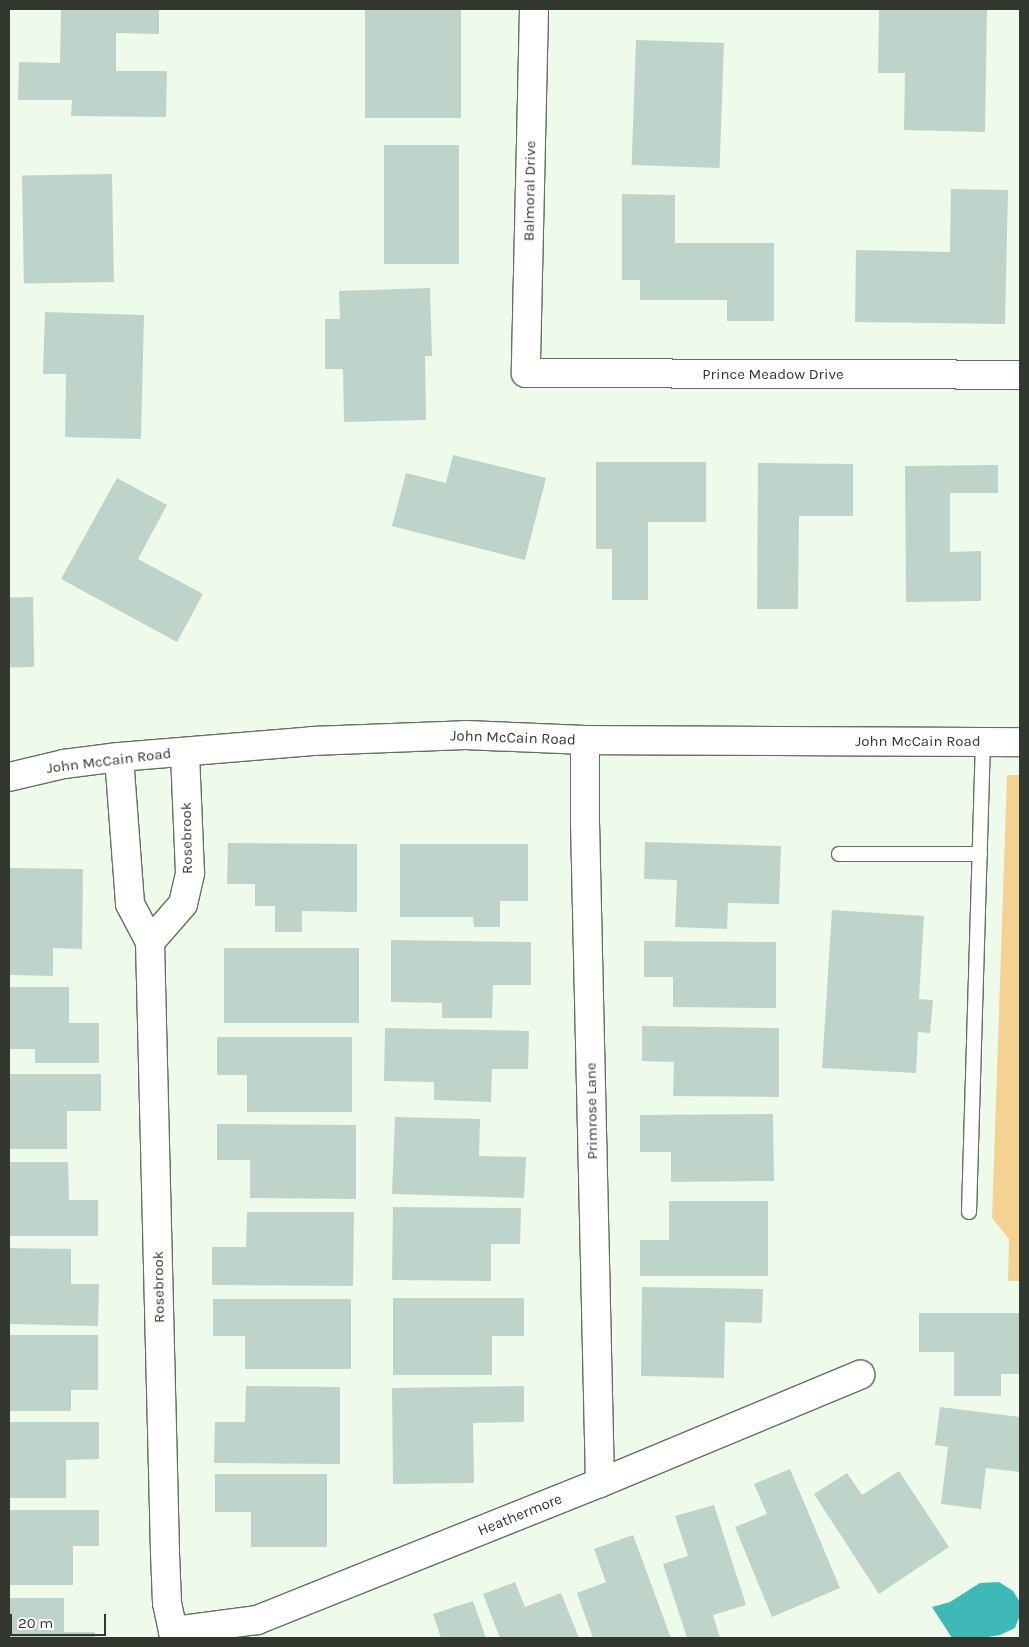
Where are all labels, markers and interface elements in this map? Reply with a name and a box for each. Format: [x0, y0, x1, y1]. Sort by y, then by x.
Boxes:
street label: Balmoral Drive [520, 141, 540, 241]
street label: Prince Meadow Drive [702, 366, 844, 384]
street label: John McCain Road [450, 727, 576, 749]
street label: John McCain Road [855, 733, 981, 751]
street label: John McCain Road [46, 744, 172, 778]
street label: Rosebrook [177, 802, 197, 874]
street label: Primrose Lane [582, 1062, 602, 1160]
street label: Rosebrook [149, 1251, 169, 1323]
street label: Heathermore [475, 1490, 565, 1540]
scale bar [12, 1604, 109, 1636]
text: 20 m [18, 1614, 53, 1632]

